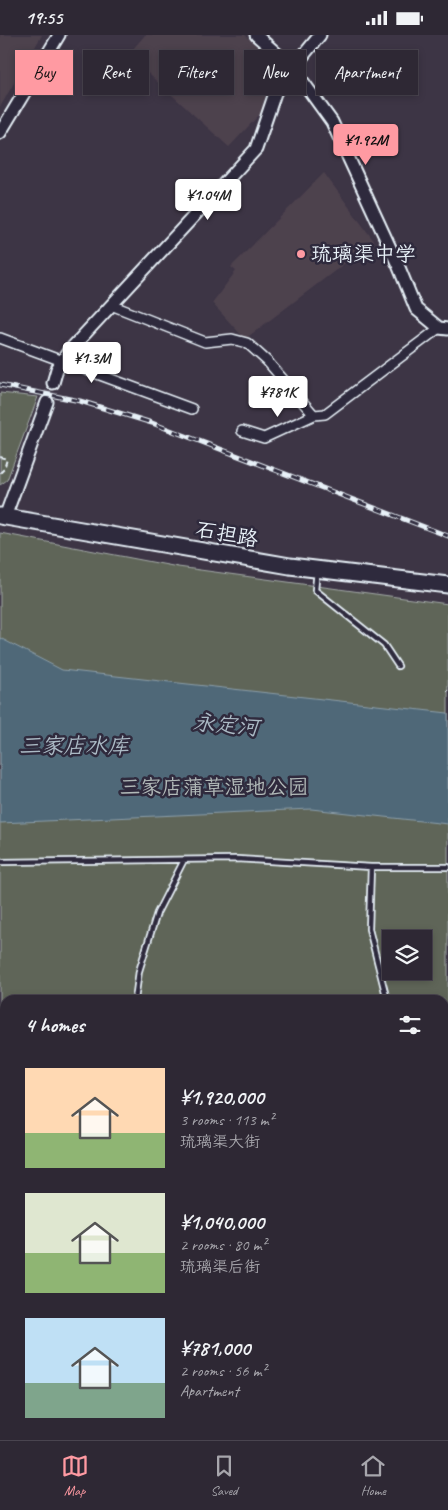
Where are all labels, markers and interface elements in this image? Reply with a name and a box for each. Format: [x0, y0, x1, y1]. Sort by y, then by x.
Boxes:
text: 19:55 [25, 6, 62, 30]
chip: Buy [15, 50, 73, 95]
chip: Rent [83, 50, 149, 95]
chip: Filters [159, 50, 234, 95]
chip: New [244, 50, 306, 95]
chip: Apartment [316, 50, 418, 95]
pin: ¥1.92M [325, 123, 407, 166]
text: ¥1.92M [344, 130, 388, 150]
pin: ¥1.04M [167, 179, 249, 221]
text: ¥1.04M [186, 185, 230, 205]
place label: 琉璃渠中学 [311, 241, 416, 267]
marker: 琉璃渠中学 [295, 248, 307, 260]
pin: ¥1.3M [57, 341, 127, 384]
text: ¥1.3M [74, 348, 110, 368]
pin: ¥781K [243, 375, 313, 418]
text: ¥781K [260, 382, 296, 402]
street label: 石担路 [194, 516, 260, 552]
water label: 永定河 [192, 708, 263, 742]
water label: 三家店水库 [19, 732, 131, 760]
park label: 三家店蒲草湿地公园 [120, 774, 309, 800]
map controls [382, 930, 432, 980]
button: layers [382, 930, 432, 980]
icon: filters [396, 1011, 424, 1039]
text: 4 homes [25, 1012, 84, 1038]
text: ¥1,920,000 [180, 1084, 264, 1110]
icon: home [65, 1088, 125, 1148]
text: 3 rooms · 113 m² [180, 1110, 274, 1130]
text: 琉璃渠大街 [180, 1132, 260, 1152]
text: ¥1,040,000 [180, 1209, 264, 1235]
icon: home [65, 1213, 125, 1273]
text: 2 rooms · 80 m² [180, 1235, 266, 1255]
text: 琉璃渠后街 [180, 1257, 260, 1277]
text: ¥781,000 [180, 1335, 250, 1361]
icon: home [65, 1338, 125, 1398]
text: 2 rooms · 56 m² [180, 1361, 266, 1381]
text: Apartment [180, 1381, 239, 1401]
tab: Map [61, 1452, 89, 1499]
tab: Saved [210, 1452, 238, 1499]
tab: Home [359, 1452, 387, 1499]

